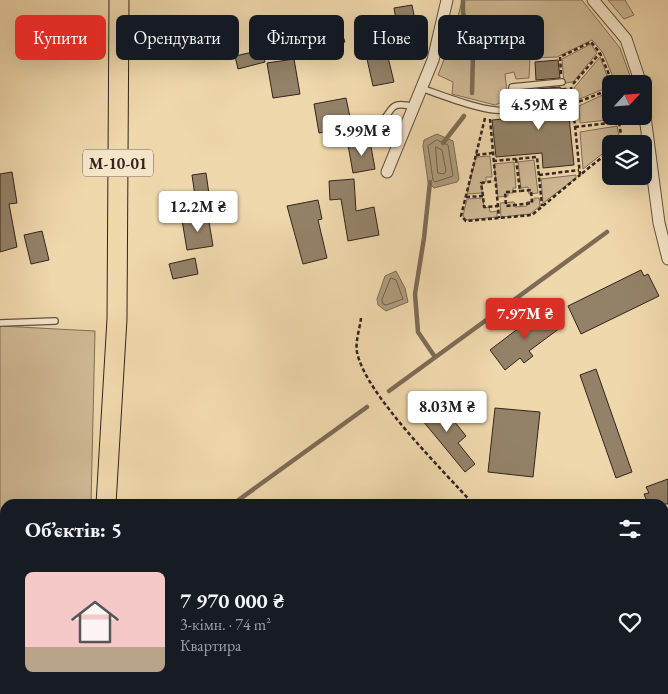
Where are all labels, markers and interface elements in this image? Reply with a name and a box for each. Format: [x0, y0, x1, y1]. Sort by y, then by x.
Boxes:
chip: Купити [15, 15, 106, 60]
chip: Орендувати [116, 15, 239, 60]
chip: Фільтри [249, 15, 344, 60]
chip: Нове [354, 15, 428, 60]
chip: Квартира [438, 15, 544, 60]
north arrow [602, 75, 652, 125]
map controls [602, 75, 652, 185]
pin: 4.59M ₴ [493, 88, 585, 131]
text: 4.59M ₴ [511, 94, 567, 115]
pin: 5.99M ₴ [316, 114, 408, 157]
text: 5.99M ₴ [334, 120, 390, 141]
button: layers [602, 135, 652, 185]
road number: М-10-01 [83, 150, 153, 177]
pin: 12.2M ₴ [152, 190, 244, 233]
text: 12.2M ₴ [170, 196, 226, 217]
pin: 7.97M ₴ [479, 298, 571, 340]
text: 7.97M ₴ [497, 303, 553, 324]
pin: 8.03M ₴ [401, 390, 493, 433]
text: 8.03M ₴ [419, 396, 475, 417]
icon: filters [616, 515, 644, 543]
text: Об’єктів: 5 [25, 516, 122, 543]
text: 7 970 000 ₴ [180, 587, 284, 614]
icon: home [65, 592, 125, 652]
icon: heart [616, 608, 644, 636]
text: 3-кімн. · 74 m² [180, 614, 271, 635]
text: Квартира [180, 635, 241, 656]

